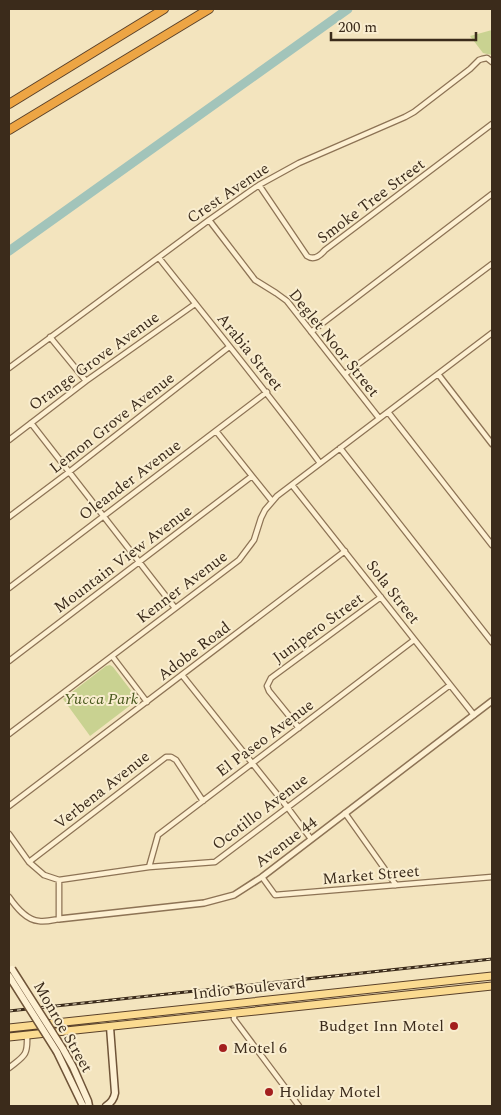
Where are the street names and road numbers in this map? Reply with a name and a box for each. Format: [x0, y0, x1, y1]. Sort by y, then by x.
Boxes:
street label: Smoke Tree Street [312, 152, 430, 250]
street label: Crest Avenue [182, 157, 274, 229]
street label: Deglet Noor Street [283, 284, 385, 403]
street label: Orange Grove Avenue [24, 305, 164, 417]
street label: Arabia Street [211, 308, 289, 396]
street label: Lemon Grove Avenue [44, 366, 180, 480]
street label: Oleander Avenue [74, 434, 186, 526]
street label: Mountain View Avenue [49, 499, 197, 619]
street label: Kenner Avenue [131, 545, 233, 629]
street label: Sola Street [360, 555, 426, 630]
street label: Junipero Street [268, 587, 369, 669]
street label: Adobe Road [152, 615, 236, 686]
street label: El Paseo Avenue [211, 693, 319, 783]
street label: Verbena Avenue [49, 745, 155, 835]
street label: Ocotillo Avenue [207, 768, 313, 856]
street label: Avenue 44 [250, 811, 322, 873]
street label: Market Street [321, 859, 421, 891]
street label: Indio Boulevard [191, 970, 307, 1006]
street label: Monroe Street [27, 977, 99, 1077]

